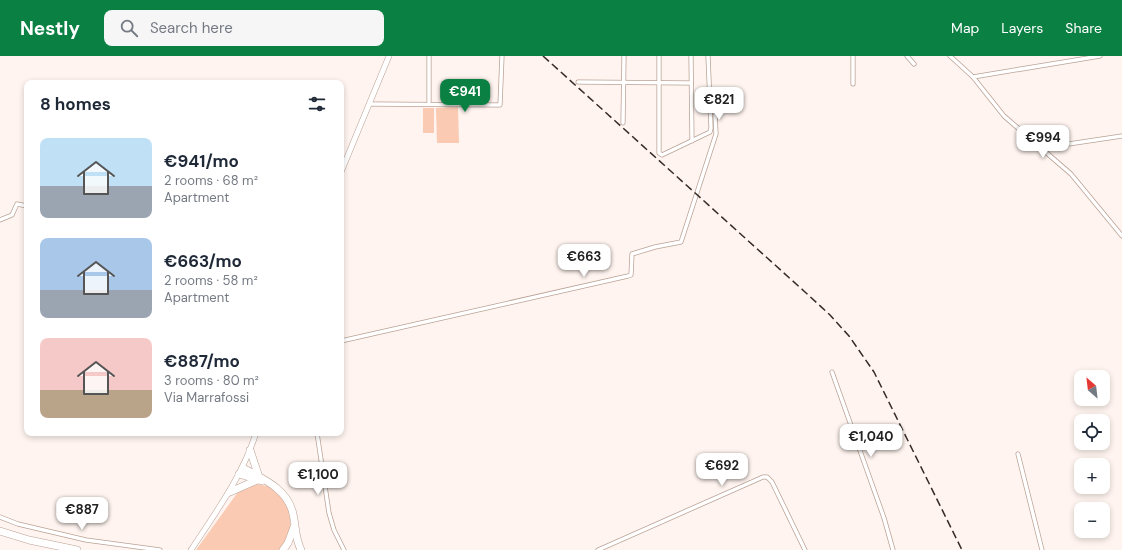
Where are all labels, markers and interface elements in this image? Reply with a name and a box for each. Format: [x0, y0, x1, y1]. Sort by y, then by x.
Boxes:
search box [104, 10, 384, 46]
text: Nestly [20, 16, 80, 41]
icon: search [118, 17, 140, 39]
text: Search here [150, 18, 233, 38]
text: Map [951, 19, 979, 37]
text: Layers [1001, 19, 1043, 37]
text: Share [1065, 19, 1102, 37]
pin: €941 [441, 79, 489, 113]
text: €941 [449, 83, 481, 100]
pin: €821 [695, 87, 743, 121]
text: €821 [704, 91, 734, 108]
text: 8 homes [40, 93, 111, 115]
icon: filters [306, 93, 328, 115]
pin: €994 [1019, 125, 1067, 159]
text: €994 [1025, 129, 1061, 146]
text: €941/mo [164, 150, 239, 172]
icon: home [72, 154, 120, 202]
text: 2 rooms · 68 m² [164, 172, 258, 189]
text: Apartment [164, 189, 229, 206]
pin: €663 [560, 244, 608, 278]
text: €663 [567, 248, 601, 265]
text: €663/mo [164, 250, 242, 272]
icon: home [72, 254, 120, 302]
text: 2 rooms · 58 m² [164, 272, 258, 289]
text: Apartment [164, 289, 229, 306]
text: €887/mo [164, 350, 240, 372]
icon: home [72, 354, 120, 402]
north arrow [1074, 370, 1110, 406]
map controls [1074, 370, 1110, 538]
text: 3 rooms · 80 m² [164, 372, 259, 389]
text: Via Marrafossi [164, 389, 249, 406]
button: locate [1074, 414, 1110, 450]
pin: €1,040 [838, 424, 904, 458]
text: €1,040 [849, 428, 893, 445]
pin: €692 [698, 453, 746, 487]
text: €692 [705, 457, 739, 474]
button: + [1074, 458, 1110, 494]
pin: €1,100 [285, 462, 351, 496]
text: €1,100 [297, 466, 339, 483]
pin: €887 [58, 497, 106, 531]
text: €887 [65, 501, 99, 518]
button: − [1074, 502, 1110, 538]

